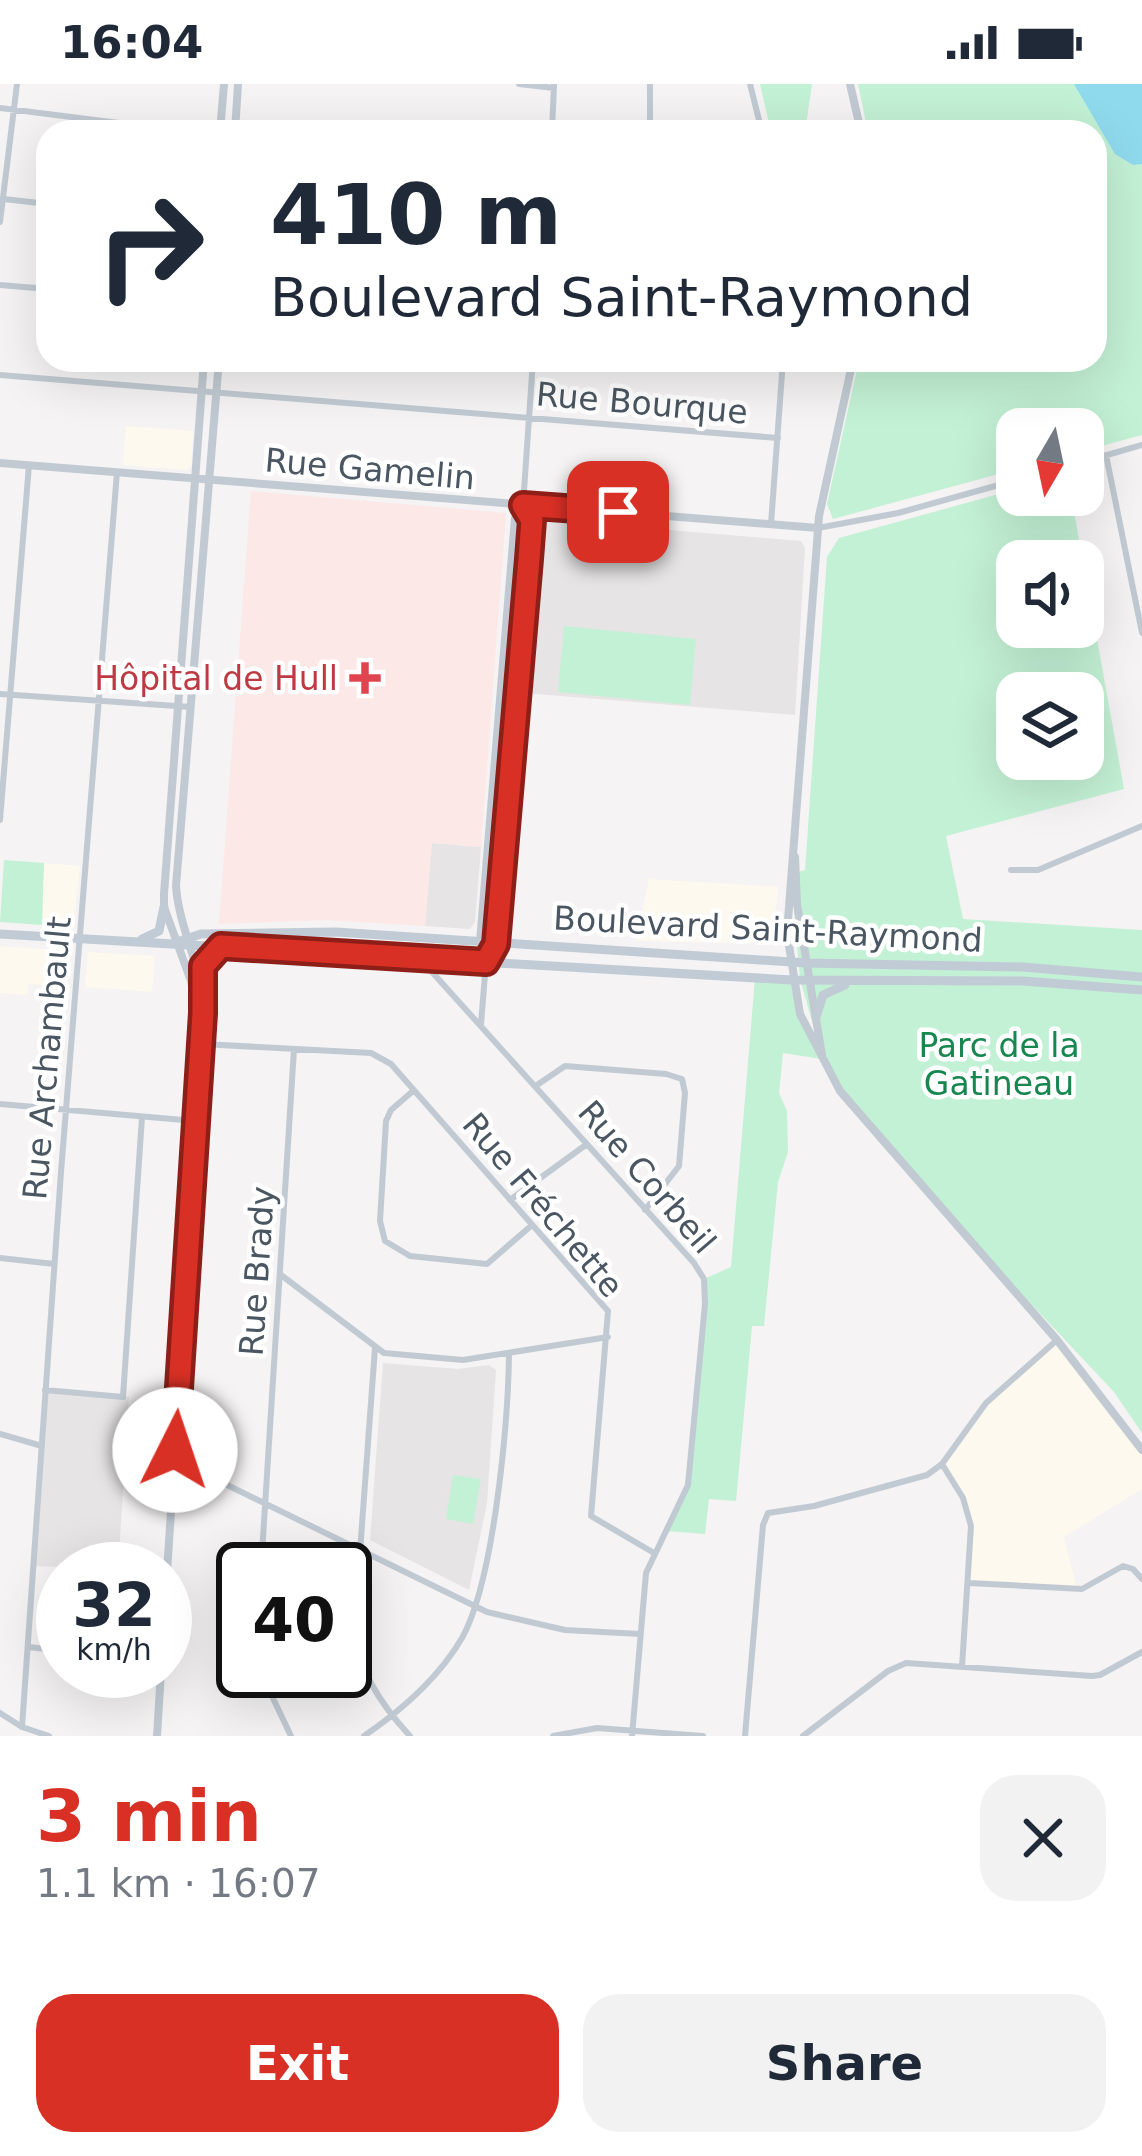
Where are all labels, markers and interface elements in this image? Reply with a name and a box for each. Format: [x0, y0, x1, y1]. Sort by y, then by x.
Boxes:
text: 16:04 [60, 16, 203, 69]
text: 410 m [270, 166, 562, 264]
icon: right [72, 168, 228, 324]
text: Boulevard Saint-Raymond [270, 266, 973, 329]
street label: Rue Bourque [535, 374, 749, 432]
north arrow [996, 408, 1104, 516]
map controls [996, 408, 1104, 780]
street label: Rue Gamelin [263, 440, 477, 498]
pin [567, 461, 669, 563]
icon: arrive [585, 479, 651, 545]
button: sound [996, 540, 1104, 648]
place label: Hôpital de Hull [94, 659, 338, 698]
marker: Hôpital de Hull [349, 662, 381, 694]
button: layers [996, 672, 1104, 780]
street label: Boulevard Saint-Raymond [552, 898, 984, 960]
street label: Rue Archambault [15, 915, 79, 1201]
park label: Parc de la Gatineau [918, 1026, 1080, 1103]
street label: Rue Corbeil [570, 1093, 724, 1261]
street label: Rue Fréchette [455, 1105, 631, 1305]
street label: Rue Brady [232, 1185, 282, 1357]
position arrow [112, 1387, 238, 1513]
speed limit sign: 40 [216, 1542, 372, 1698]
text: 32 [72, 1570, 156, 1640]
text: km/h [76, 1632, 152, 1667]
text: 3 min [36, 1774, 262, 1858]
button: close [980, 1775, 1106, 1901]
text: 1.1 km · 16:07 [36, 1861, 321, 1906]
button: Exit [36, 1994, 559, 2132]
button: Share [583, 1994, 1106, 2132]

